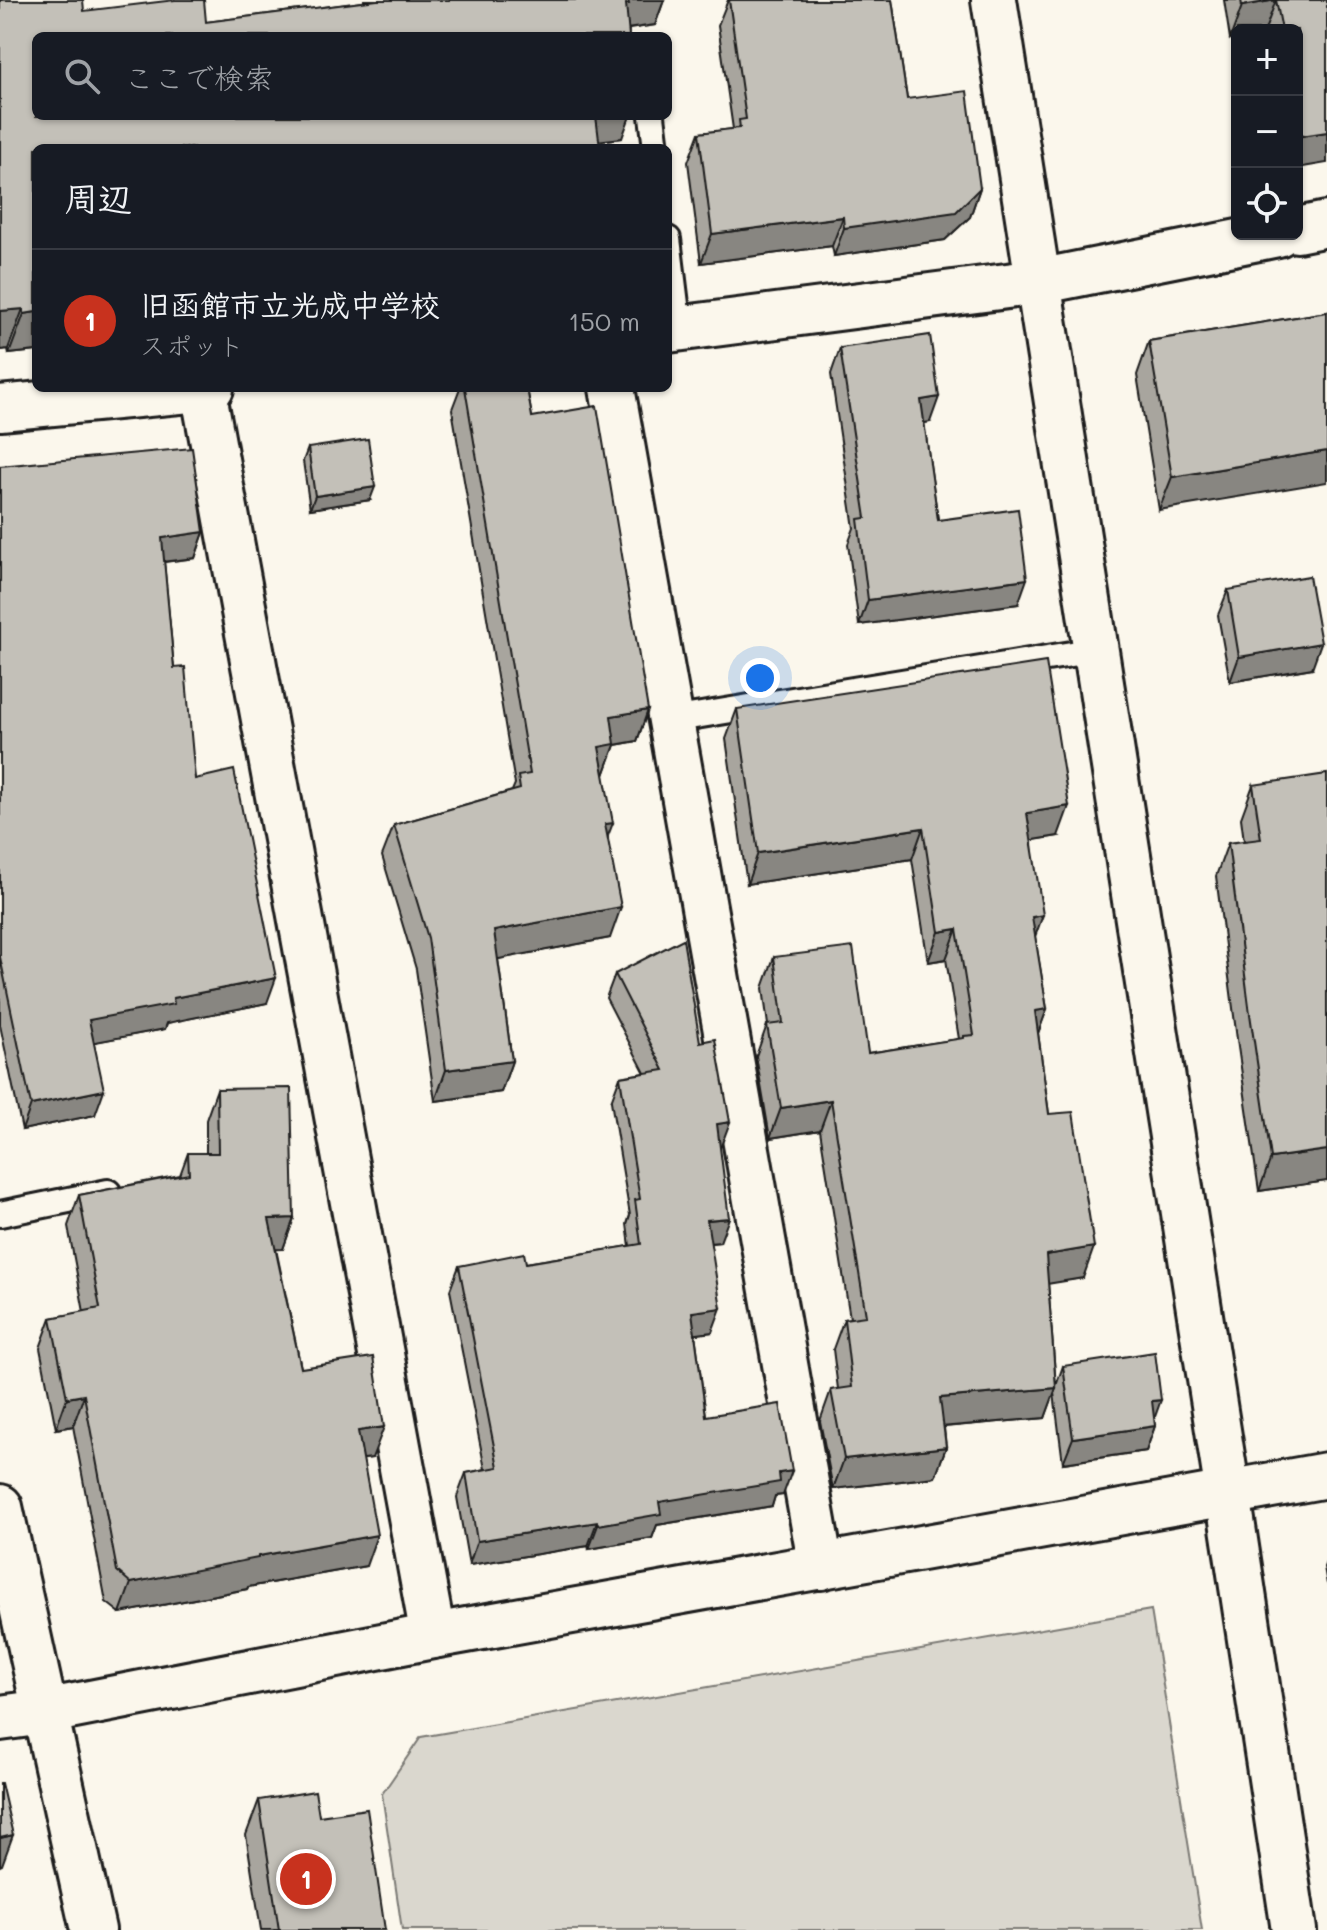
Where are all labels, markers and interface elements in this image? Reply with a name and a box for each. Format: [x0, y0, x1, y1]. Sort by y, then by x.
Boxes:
map controls [1231, 24, 1303, 240]
button: + [1231, 24, 1303, 96]
search box [32, 32, 672, 120]
icon: search [60, 54, 104, 98]
text: ここで検索 [124, 57, 274, 97]
button: − [1231, 96, 1303, 168]
button: locate [1231, 168, 1303, 240]
text: 周辺 [64, 175, 132, 220]
text: 旧函館市立光成中学校 [140, 284, 440, 324]
text: 1 [84, 304, 96, 338]
text: 150 m [568, 304, 640, 338]
text: スポット [140, 328, 244, 362]
your location [740, 658, 780, 698]
pin: 1 [280, 1849, 332, 1909]

